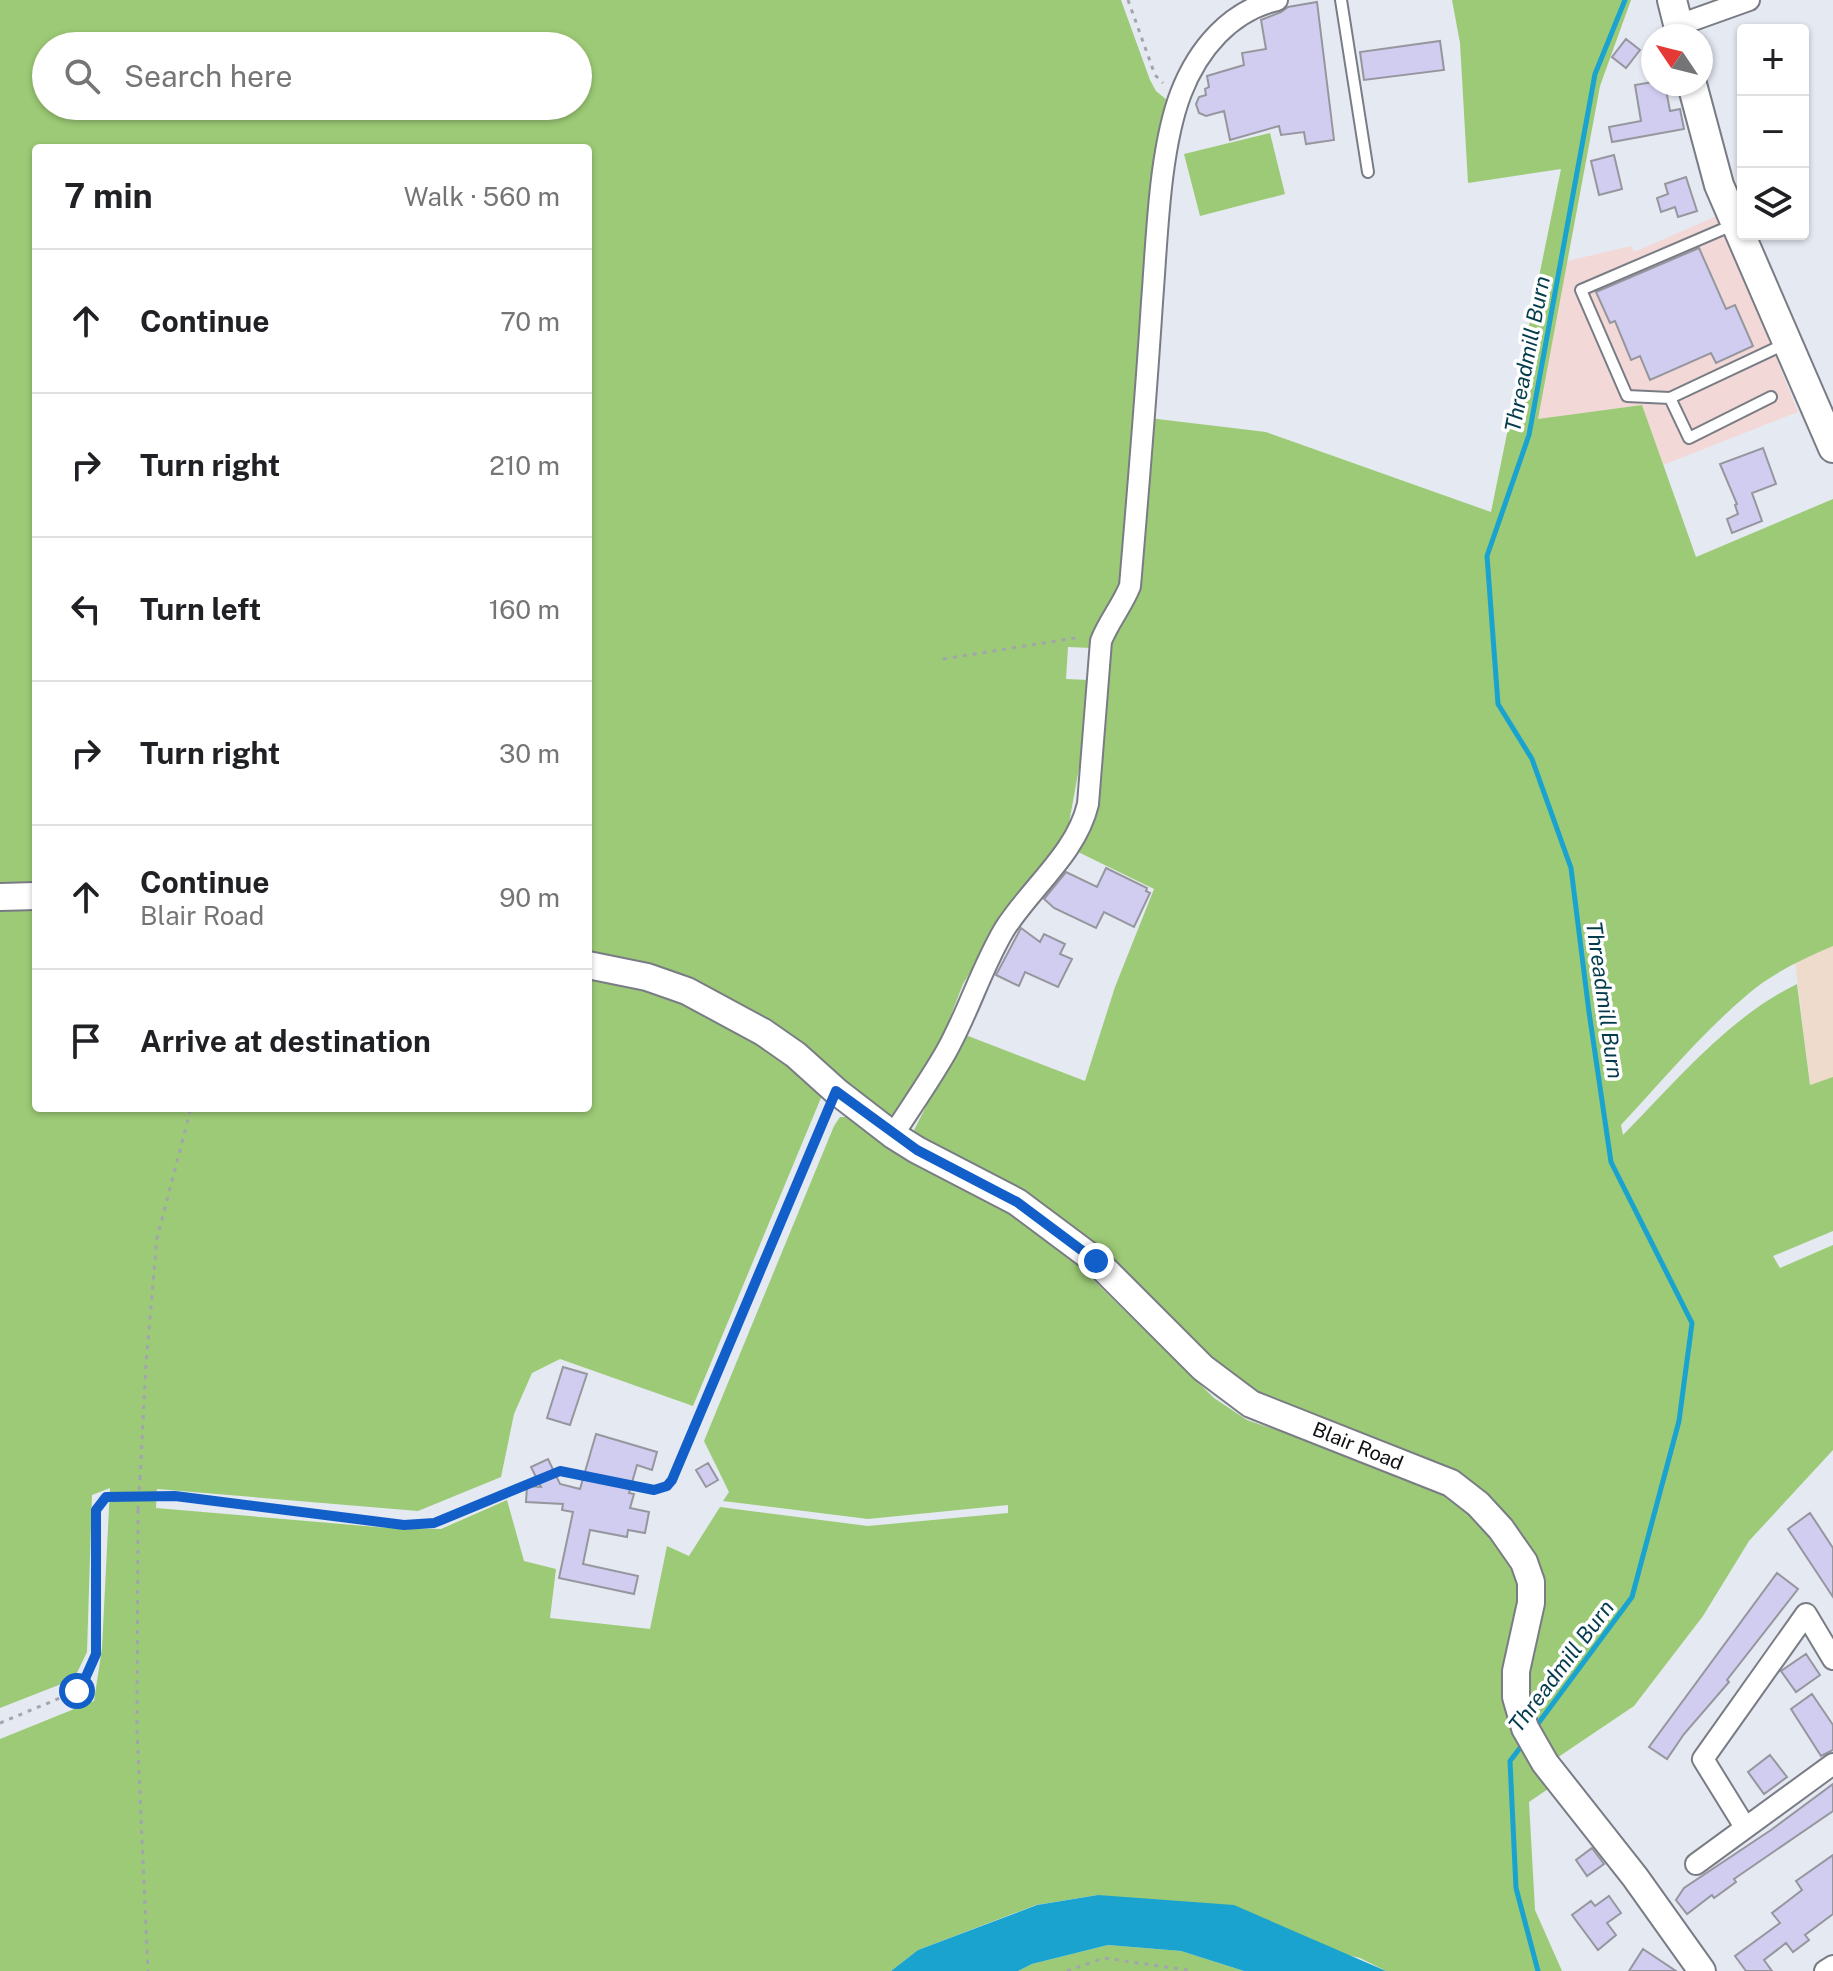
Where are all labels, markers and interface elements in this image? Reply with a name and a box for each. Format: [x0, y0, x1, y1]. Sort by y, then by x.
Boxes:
north arrow [1641, 24, 1713, 96]
map controls [1737, 24, 1809, 240]
button: + [1737, 24, 1809, 96]
search box [32, 32, 592, 120]
icon: search [60, 54, 104, 98]
text: Search here [124, 58, 292, 94]
button: − [1737, 96, 1809, 168]
button: layers [1737, 168, 1809, 240]
text: 7 min [64, 176, 153, 216]
text: Walk · 560 m [404, 181, 560, 212]
water label: Threadmill Burn [1499, 274, 1555, 434]
icon: ahead [64, 299, 108, 343]
text: Continue [140, 303, 270, 339]
text: 70 m [500, 306, 560, 337]
icon: right [64, 443, 108, 487]
text: Turn right [140, 447, 280, 483]
text: 210 m [489, 450, 560, 481]
icon: left [64, 587, 108, 631]
text: Turn left [140, 591, 261, 627]
text: 160 m [489, 594, 560, 625]
icon: right [64, 731, 108, 775]
text: Turn right [140, 735, 280, 771]
text: 30 m [499, 738, 560, 769]
text: Continue [140, 864, 270, 900]
icon: ahead [64, 875, 108, 919]
text: 90 m [499, 882, 560, 913]
text: Blair Road [140, 900, 264, 931]
water label: Threadmill Burn [1581, 920, 1629, 1080]
icon: arrive [64, 1019, 108, 1063]
text: Arrive at destination [140, 1023, 431, 1059]
route end [1078, 1243, 1114, 1279]
street label: Blair Road [1309, 1417, 1407, 1475]
water label: Threadmill Burn [1503, 1595, 1619, 1737]
route start [59, 1673, 95, 1709]

